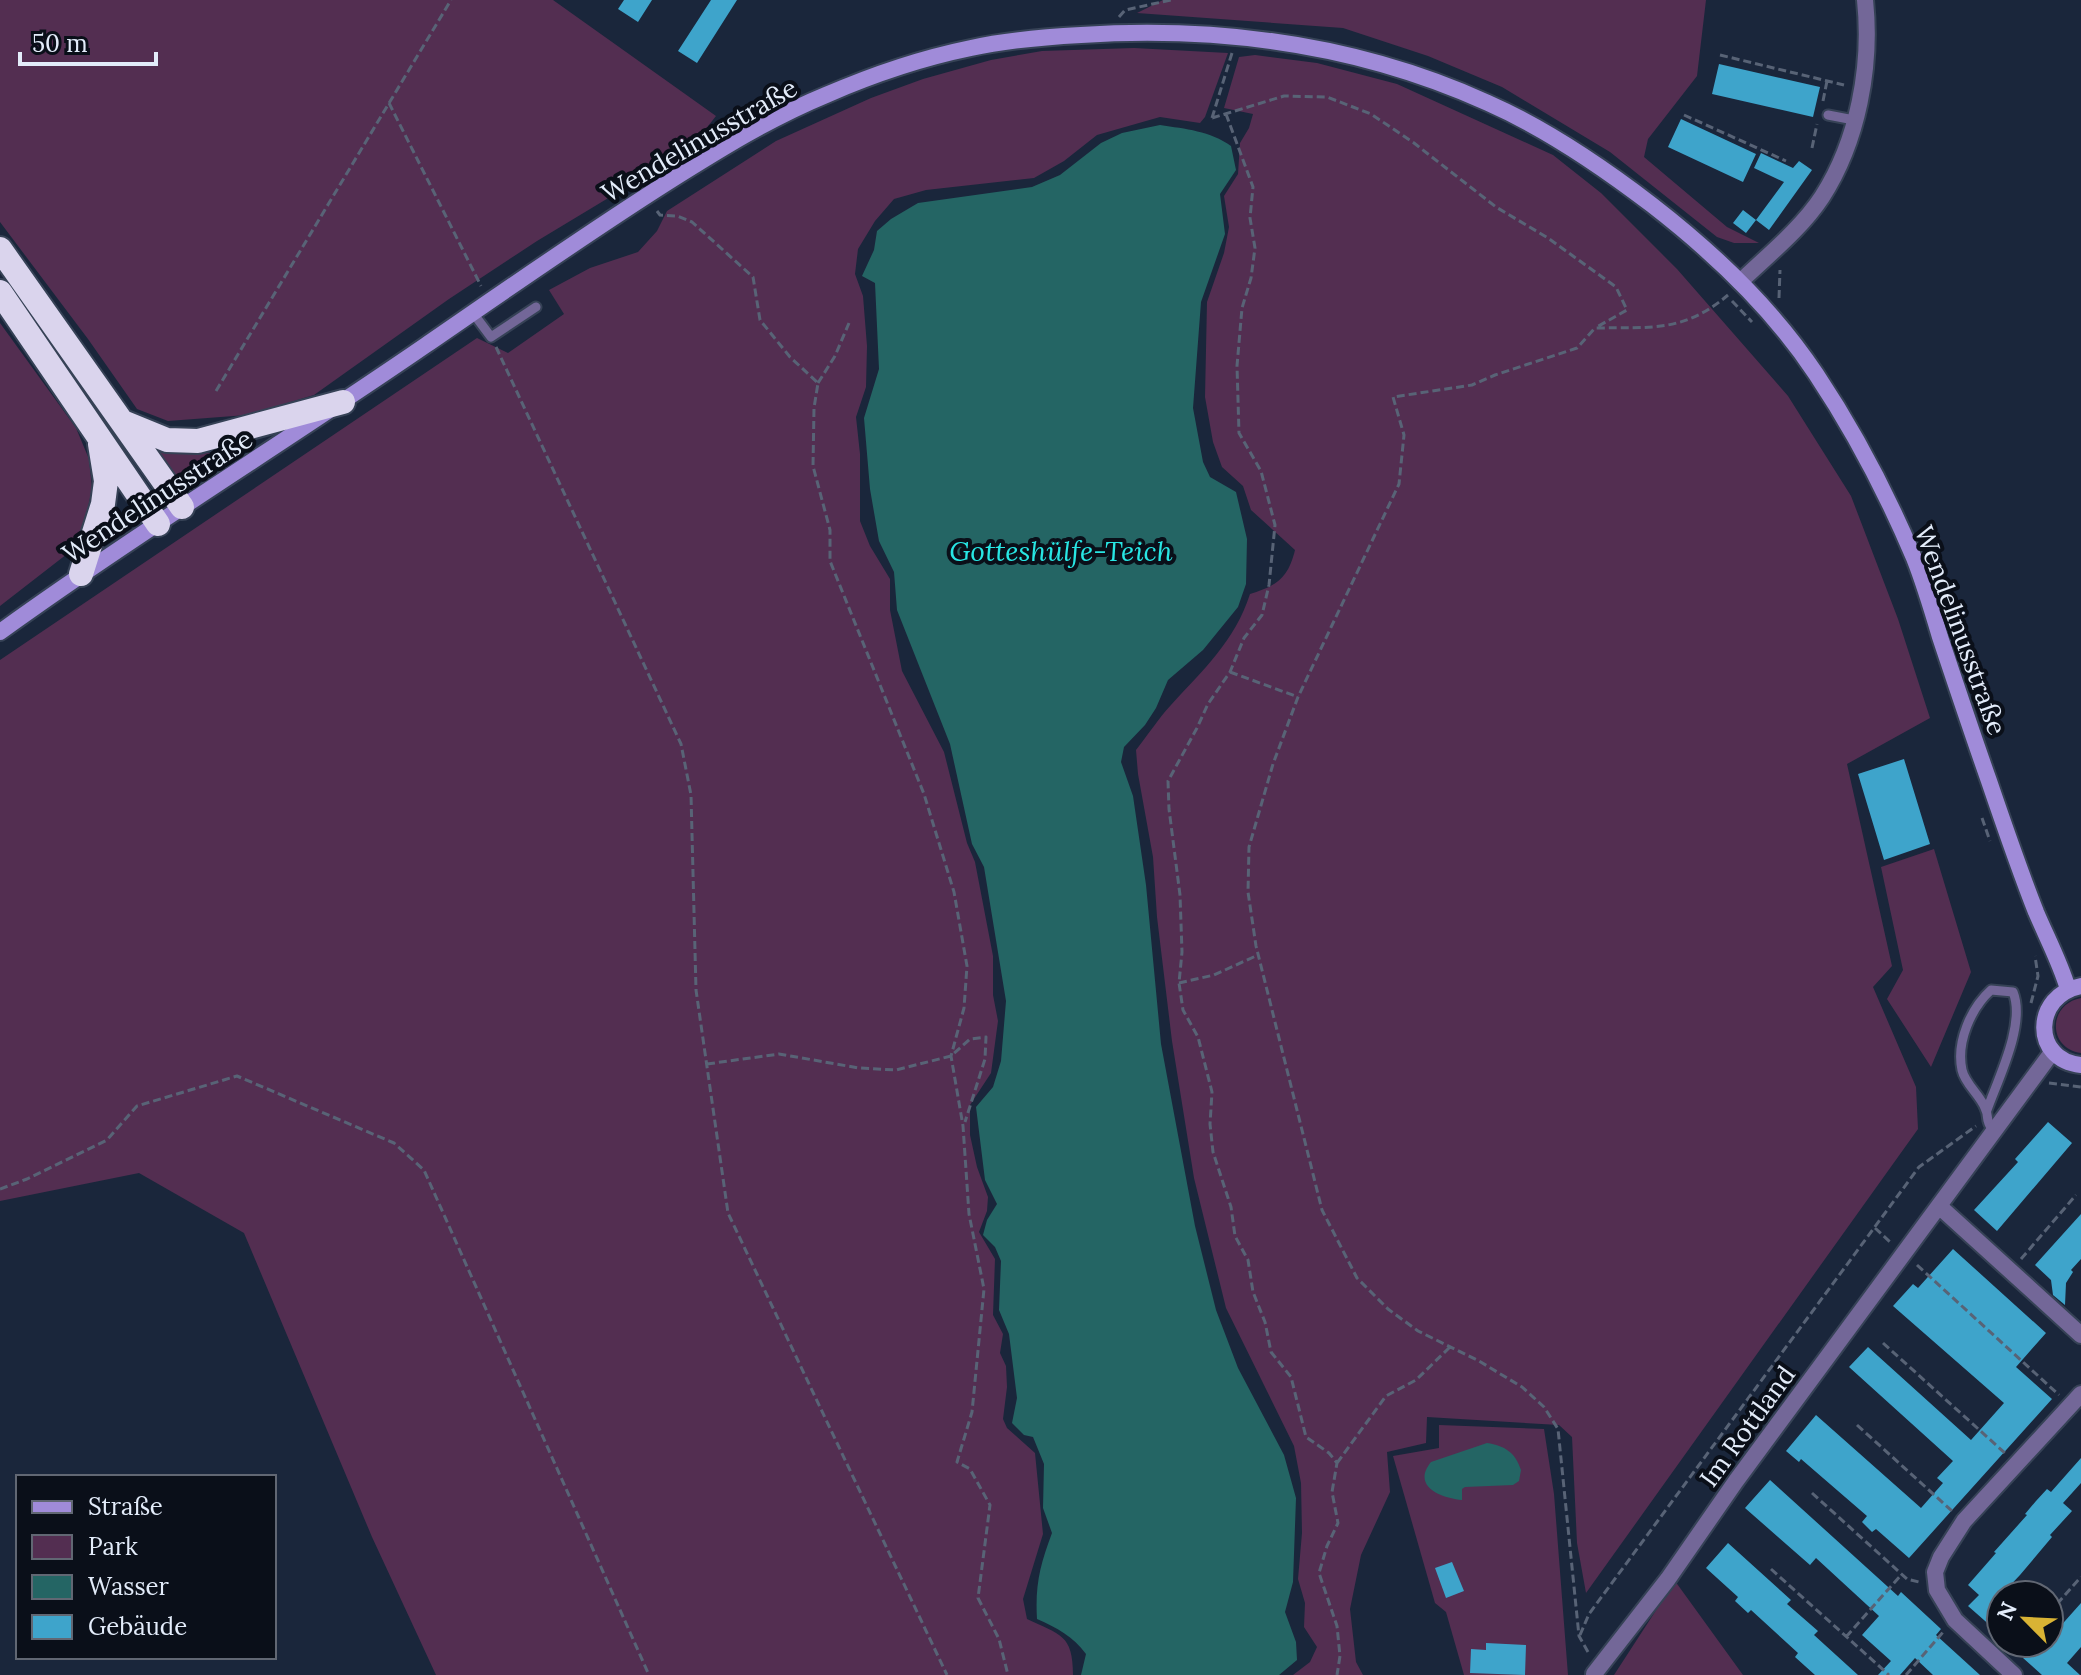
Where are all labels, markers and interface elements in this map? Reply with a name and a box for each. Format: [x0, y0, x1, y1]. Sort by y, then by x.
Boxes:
scale bar [20, 16, 156, 66]
text: 50 m [32, 28, 88, 59]
street label: Wendelinusstraße [595, 71, 803, 209]
street label: Wendelinusstraße [56, 422, 258, 570]
street label: Wendelinusstraße [1908, 521, 2014, 739]
water label: Gotteshülfe-Teich [949, 533, 1173, 569]
street label: Im Rottland [1692, 1359, 1802, 1493]
legend [16, 1475, 276, 1659]
text: Straße [88, 1491, 163, 1522]
text: Park [88, 1531, 138, 1562]
text: Wasser [88, 1571, 170, 1602]
north arrow [1985, 1579, 2065, 1659]
text: N [1990, 1597, 2023, 1624]
text: Gebäude [88, 1611, 187, 1642]

